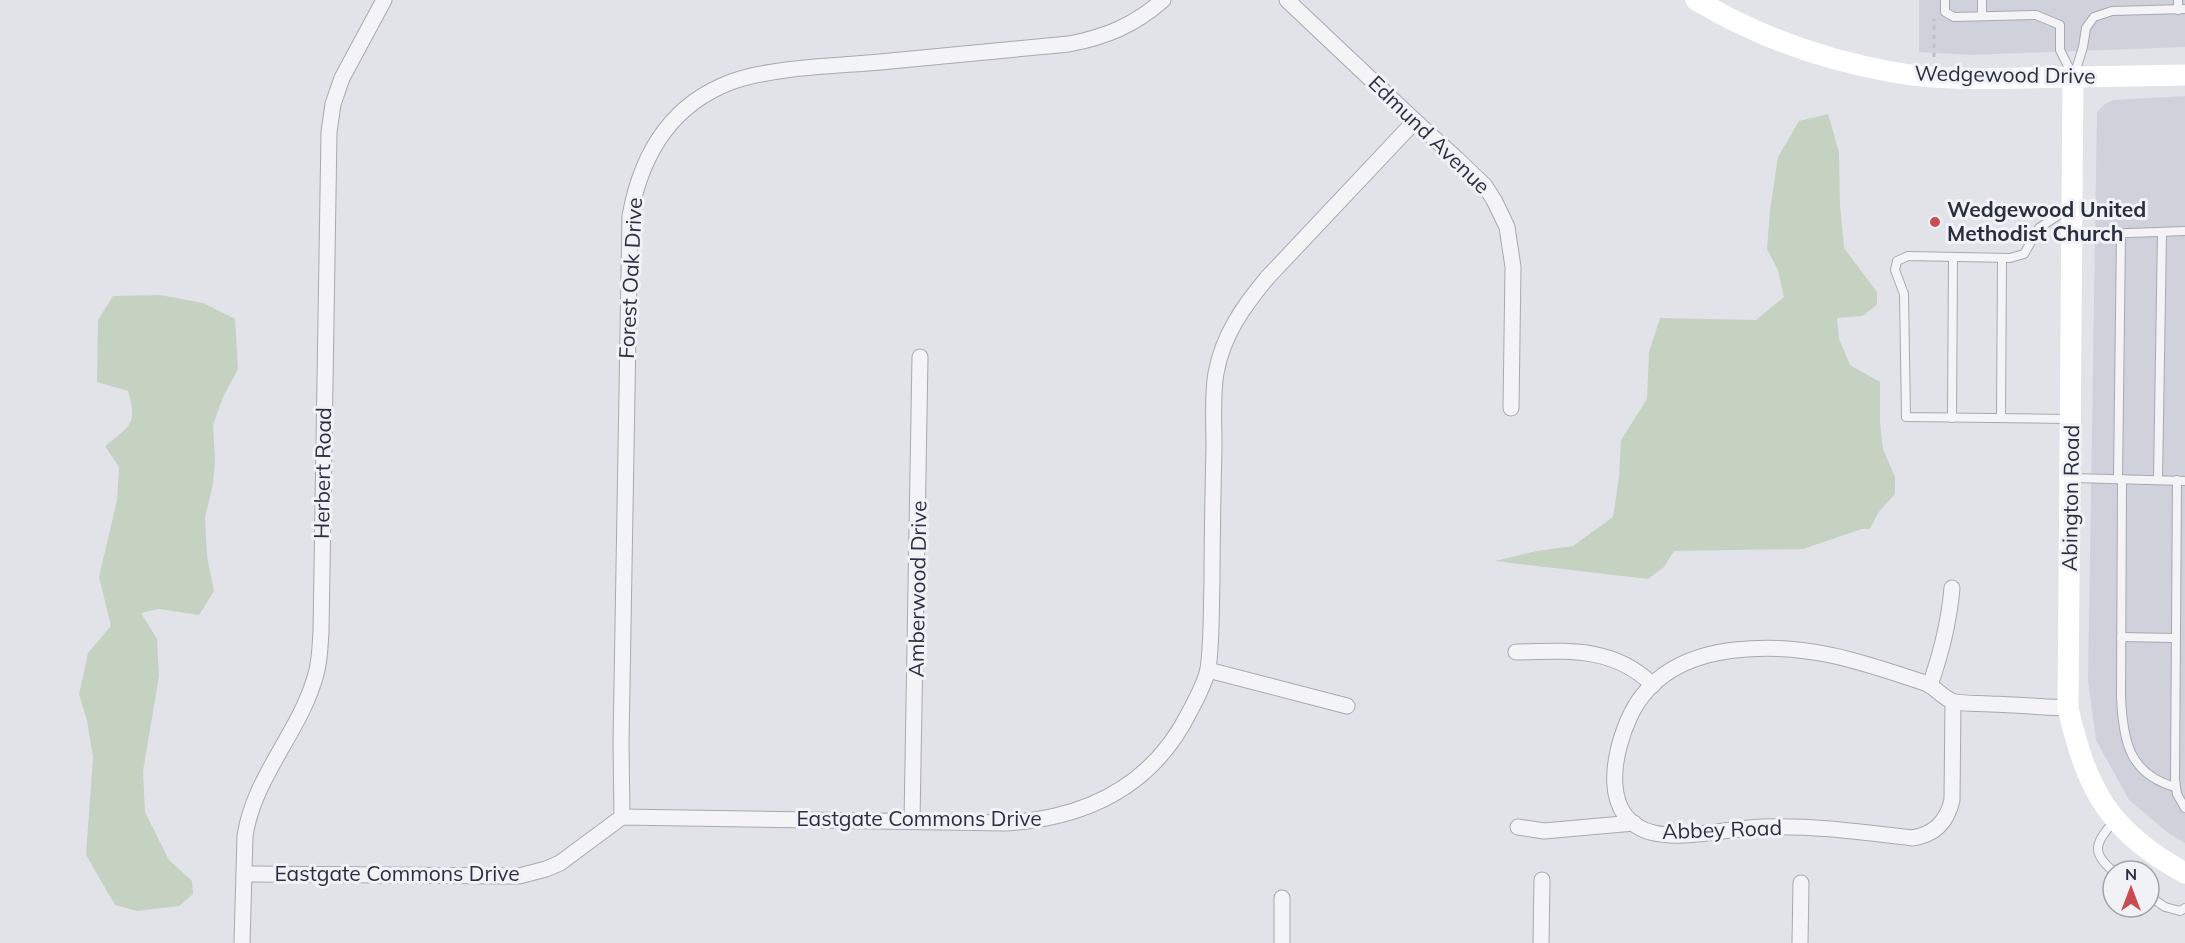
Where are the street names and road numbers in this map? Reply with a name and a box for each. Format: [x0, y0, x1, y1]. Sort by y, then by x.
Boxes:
street label: Wedgewood Drive [1914, 59, 2096, 89]
street label: Edmund Avenue [1363, 70, 1496, 199]
street label: Forest Oak Drive [613, 197, 647, 359]
street label: Herbert Road [308, 407, 336, 539]
street label: Abington Road [2056, 425, 2084, 571]
street label: Amberwood Drive [902, 500, 932, 678]
street label: Eastgate Commons Drive [796, 805, 1042, 831]
street label: Abbey Road [1662, 814, 1782, 844]
street label: Eastgate Commons Drive [274, 860, 520, 886]

